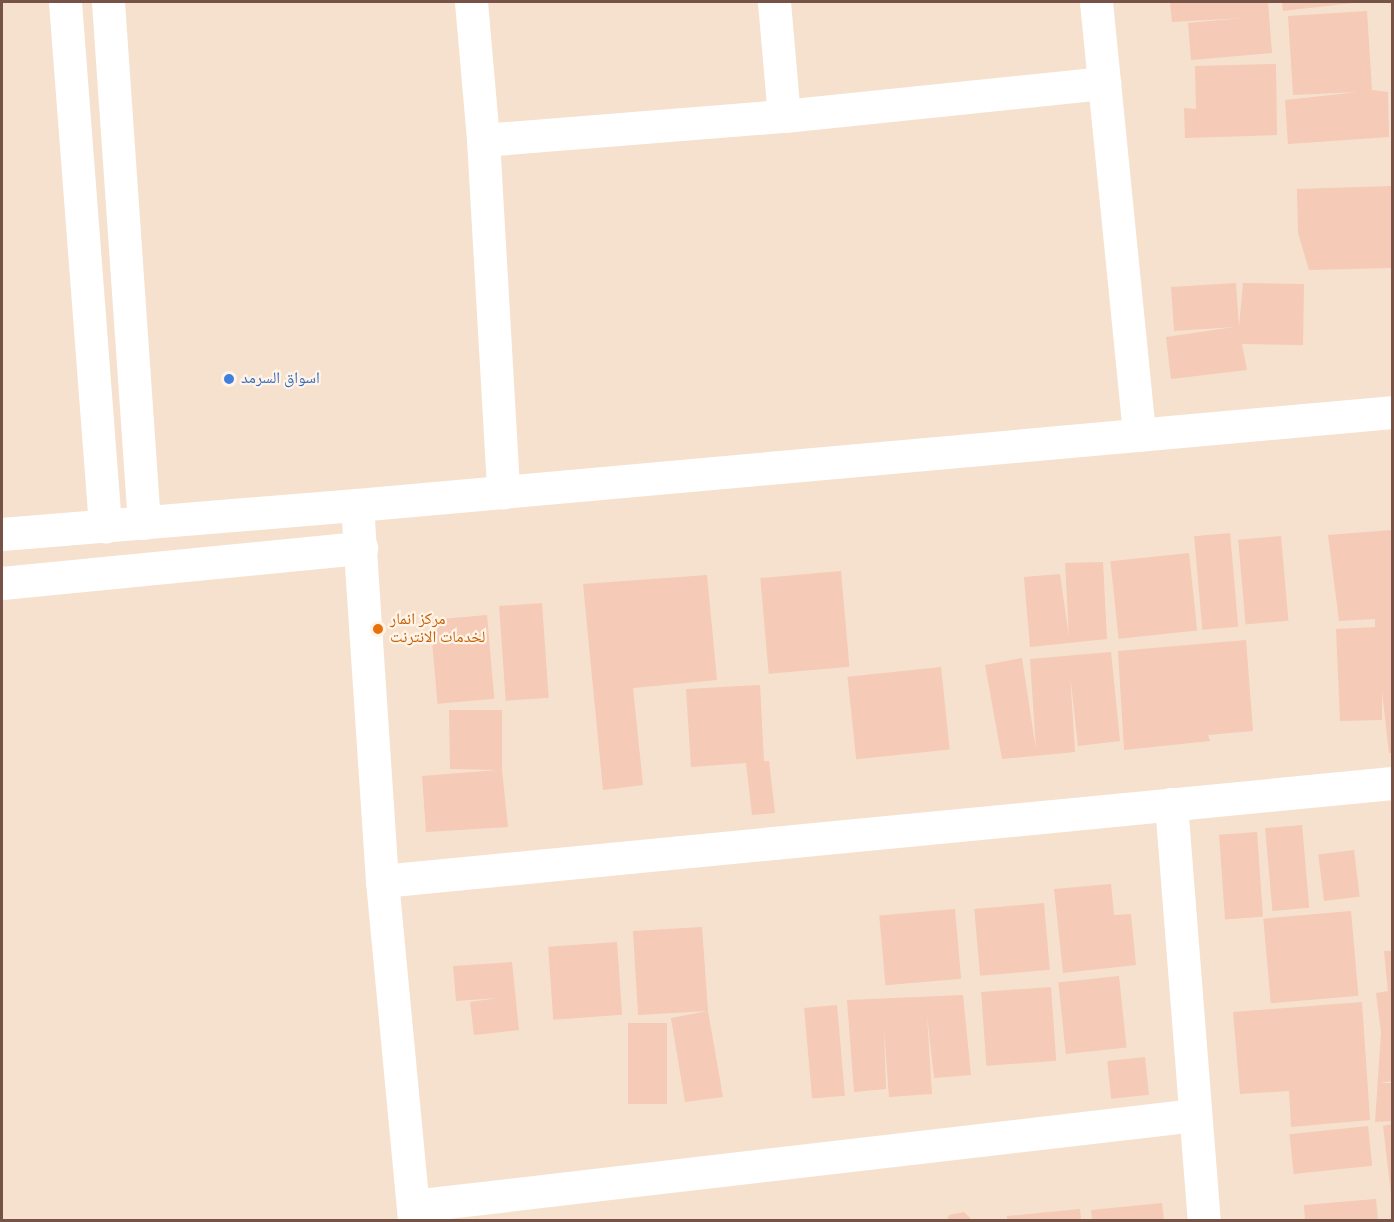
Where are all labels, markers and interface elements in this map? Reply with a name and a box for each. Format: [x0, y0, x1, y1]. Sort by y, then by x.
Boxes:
place label: اسواق السرمد [241, 369, 320, 389]
marker: اسواق السرمد [222, 372, 236, 386]
place label: مركز انمار لخدمات الانترنت [390, 610, 485, 648]
marker: مركز انمار لخدمات الانترنت [371, 622, 385, 636]

